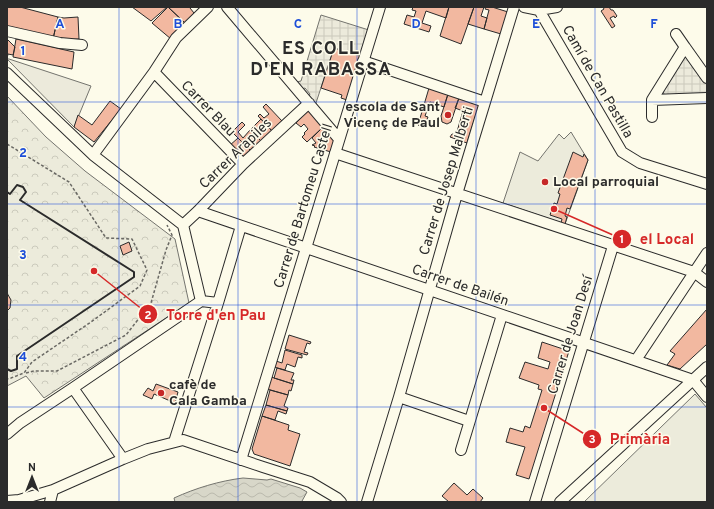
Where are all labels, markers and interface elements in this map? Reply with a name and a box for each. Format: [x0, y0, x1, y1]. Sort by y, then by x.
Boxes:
text: A [55, 17, 65, 33]
text: B [174, 17, 183, 33]
text: C [294, 17, 302, 33]
text: D [411, 17, 421, 33]
text: E [532, 17, 540, 33]
text: F [650, 17, 658, 33]
street label: Camí de Can Pastilla [558, 23, 636, 141]
district label: ES COLL D'EN RABASSA [250, 38, 392, 82]
text: 1 [20, 44, 26, 60]
street label: Carrer Blau [177, 77, 239, 141]
place label: escola de Sant Vicenç de Paul [343, 99, 440, 132]
street label: Carrer de Josep Malberti [416, 105, 478, 257]
marker: escola de Sant Vicenç de Paul [443, 110, 453, 120]
street label: Carrer Arapiles [196, 115, 276, 193]
street label: Carrer de Bartomeu Castell [271, 122, 337, 290]
text: 2 [19, 146, 27, 162]
place label: Local parroquial [553, 174, 659, 191]
marker: Local parroquial [540, 177, 550, 187]
callout: el Local [612, 225, 702, 252]
text: el Local [640, 231, 694, 250]
text: 1 [620, 232, 624, 248]
text: 3 [19, 248, 27, 264]
street label: Carrer de Bailén [409, 261, 511, 311]
street label: Carrer de Joan Desí [545, 272, 598, 397]
callout: Torre d'en Pau [138, 301, 274, 328]
text: Torre d'en Pau [166, 307, 266, 326]
text: 2 [144, 308, 152, 324]
text: 4 [19, 350, 27, 366]
place label: cafè de Cala Gamba [169, 377, 247, 410]
marker: cafè de Cala Gamba [156, 388, 166, 398]
callout: Primària [582, 425, 678, 452]
text: Primària [610, 431, 670, 450]
text: 3 [588, 432, 596, 448]
north arrow [12, 457, 52, 497]
text: N [28, 461, 36, 475]

